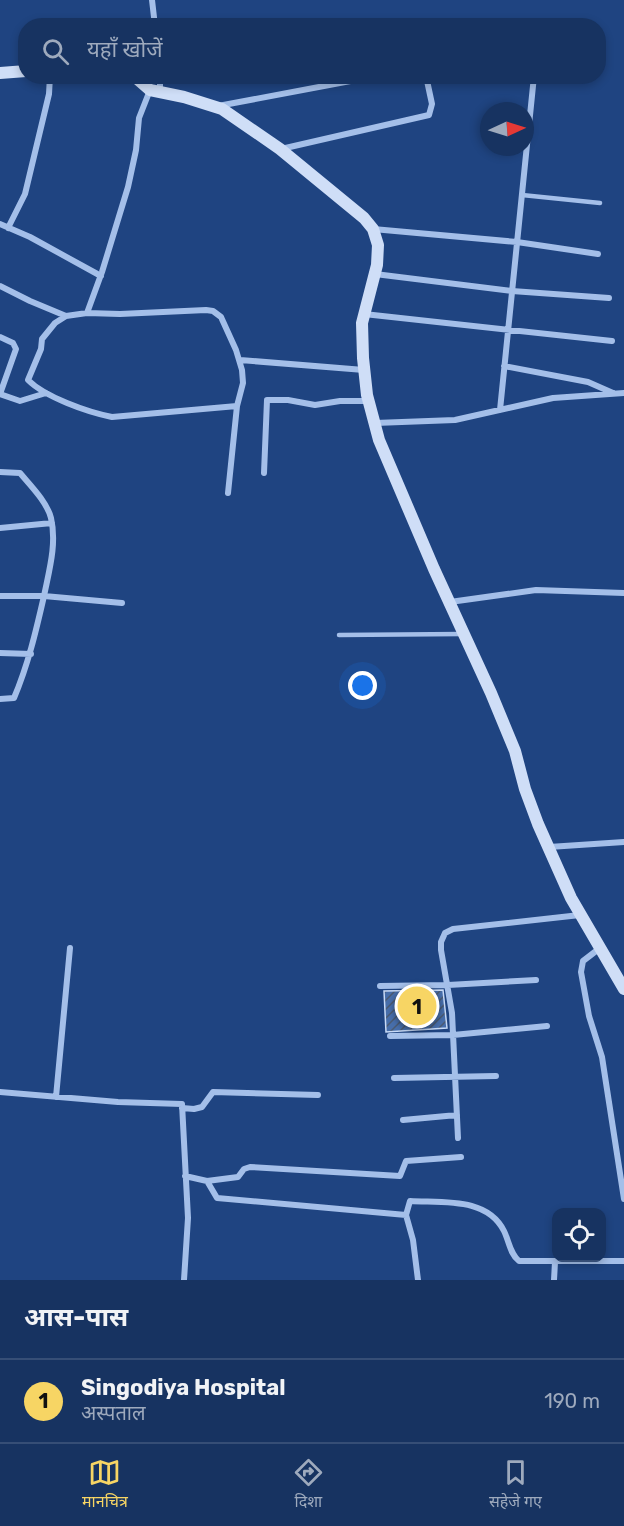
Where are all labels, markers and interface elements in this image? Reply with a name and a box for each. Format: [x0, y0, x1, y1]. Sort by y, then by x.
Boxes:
search box [18, 18, 606, 84]
icon: search [39, 35, 72, 68]
text: यहाँ खोजें [87, 36, 163, 63]
north arrow [480, 102, 534, 156]
your location [348, 671, 377, 700]
pin: 1 [398, 984, 436, 1028]
map controls [552, 1208, 606, 1262]
button: locate [552, 1208, 606, 1262]
text: आस-पास [24, 1302, 128, 1333]
text: Singodiya Hospital [81, 1374, 286, 1401]
text: 1 [39, 1389, 48, 1413]
text: 190 m [544, 1389, 600, 1413]
text: अस्पताल [81, 1401, 146, 1425]
tab: मानचित्र [82, 1456, 128, 1514]
tab: दिशा [292, 1456, 325, 1514]
tab: सहेजे गए [489, 1456, 542, 1514]

